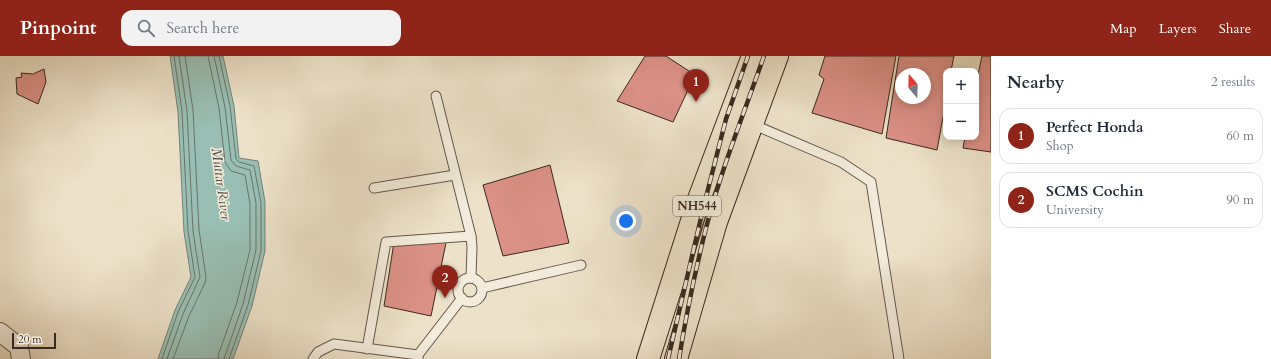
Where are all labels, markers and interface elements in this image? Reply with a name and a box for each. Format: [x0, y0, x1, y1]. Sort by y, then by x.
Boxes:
search box [121, 10, 401, 46]
text: Pinpoint [20, 15, 97, 41]
icon: search [135, 17, 157, 39]
text: Search here [167, 18, 239, 38]
text: Map [1110, 19, 1137, 38]
text: Layers [1159, 19, 1197, 38]
text: Share [1219, 19, 1251, 38]
north arrow [895, 68, 931, 104]
map controls [943, 68, 979, 140]
button: + [943, 68, 979, 104]
pin: 1 [683, 69, 709, 102]
text: Nearby [1007, 71, 1064, 94]
text: 2 results [1211, 73, 1255, 91]
button: − [943, 104, 979, 140]
text: Perfect Honda [1046, 117, 1143, 137]
text: 1 [1018, 127, 1024, 145]
text: 60 m [1226, 127, 1254, 145]
text: Shop [1046, 137, 1074, 155]
water label: Muttar River [207, 147, 236, 222]
text: SCMS Cochin [1046, 181, 1144, 201]
text: 2 [1018, 191, 1024, 209]
text: 90 m [1226, 191, 1254, 209]
road number: NH544 [673, 196, 721, 216]
text: University [1046, 201, 1104, 219]
your location [616, 211, 636, 231]
pin: 2 [432, 265, 458, 298]
scale bar [12, 331, 56, 350]
text: 20 m [18, 332, 42, 347]

